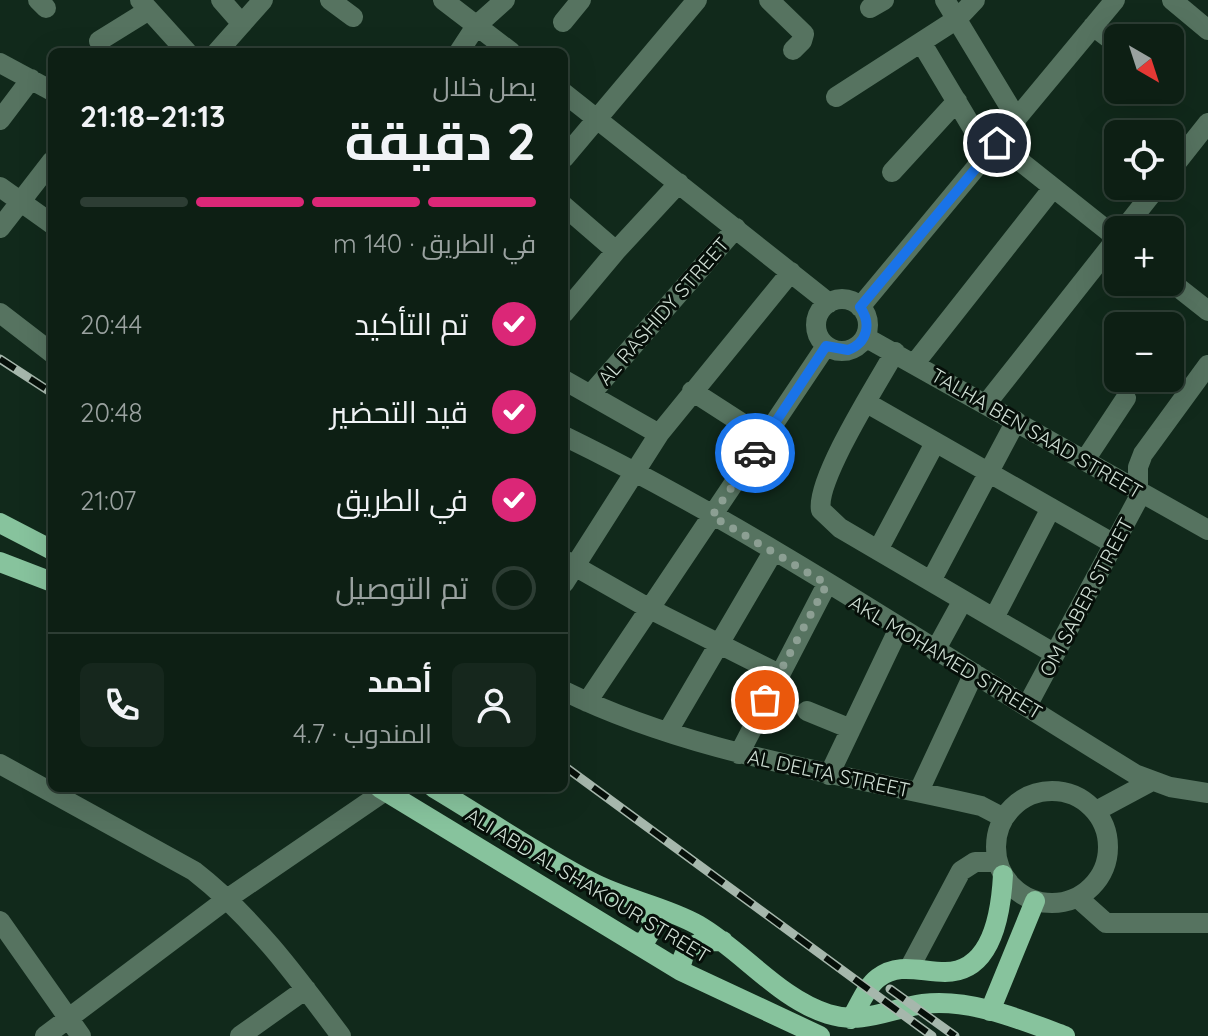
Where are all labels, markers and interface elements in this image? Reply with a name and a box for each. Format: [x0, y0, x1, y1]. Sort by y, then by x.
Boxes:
north arrow [1104, 24, 1184, 104]
map controls [1104, 24, 1184, 392]
text: يصل خلال [432, 70, 536, 103]
text: 21:13–21:18 [80, 97, 225, 135]
text: 2 دقيقة [345, 108, 536, 173]
pin [963, 109, 1031, 177]
button: locate [1104, 120, 1184, 200]
icon: home [975, 121, 1019, 165]
button: + [1104, 216, 1184, 296]
text: في الطريق · 140 m [333, 227, 536, 260]
street label: AL RASHIDY STREET [592, 232, 734, 390]
icon: check [492, 302, 536, 346]
text: تم التأكيد [354, 305, 468, 343]
text: 20:44 [80, 308, 142, 341]
button: − [1104, 312, 1184, 392]
street label: TALHA BEN SAAD STREET [927, 362, 1147, 504]
icon: check [492, 390, 536, 434]
text: قيد التحضير [330, 393, 468, 431]
text: 20:48 [80, 396, 142, 429]
courier [715, 413, 795, 493]
icon: car [733, 431, 777, 475]
icon: check [492, 478, 536, 522]
text: في الطريق [336, 481, 468, 519]
text: 21:07 [80, 484, 136, 517]
street label: OM SABER STREET [1034, 513, 1138, 681]
text: تم التوصيل [335, 569, 468, 607]
street label: AKL MOHAMED STREET [845, 589, 1047, 725]
text: أحمد [368, 662, 432, 700]
button: phone [80, 663, 164, 747]
button: person [452, 663, 536, 747]
pin [731, 666, 799, 734]
icon: bag [743, 678, 787, 722]
text: المندوب · 4.7 [293, 717, 432, 750]
street label: AL DELTA STREET [746, 744, 912, 802]
street label: ALI ABD AL SHAKOUR STREET [461, 802, 715, 968]

